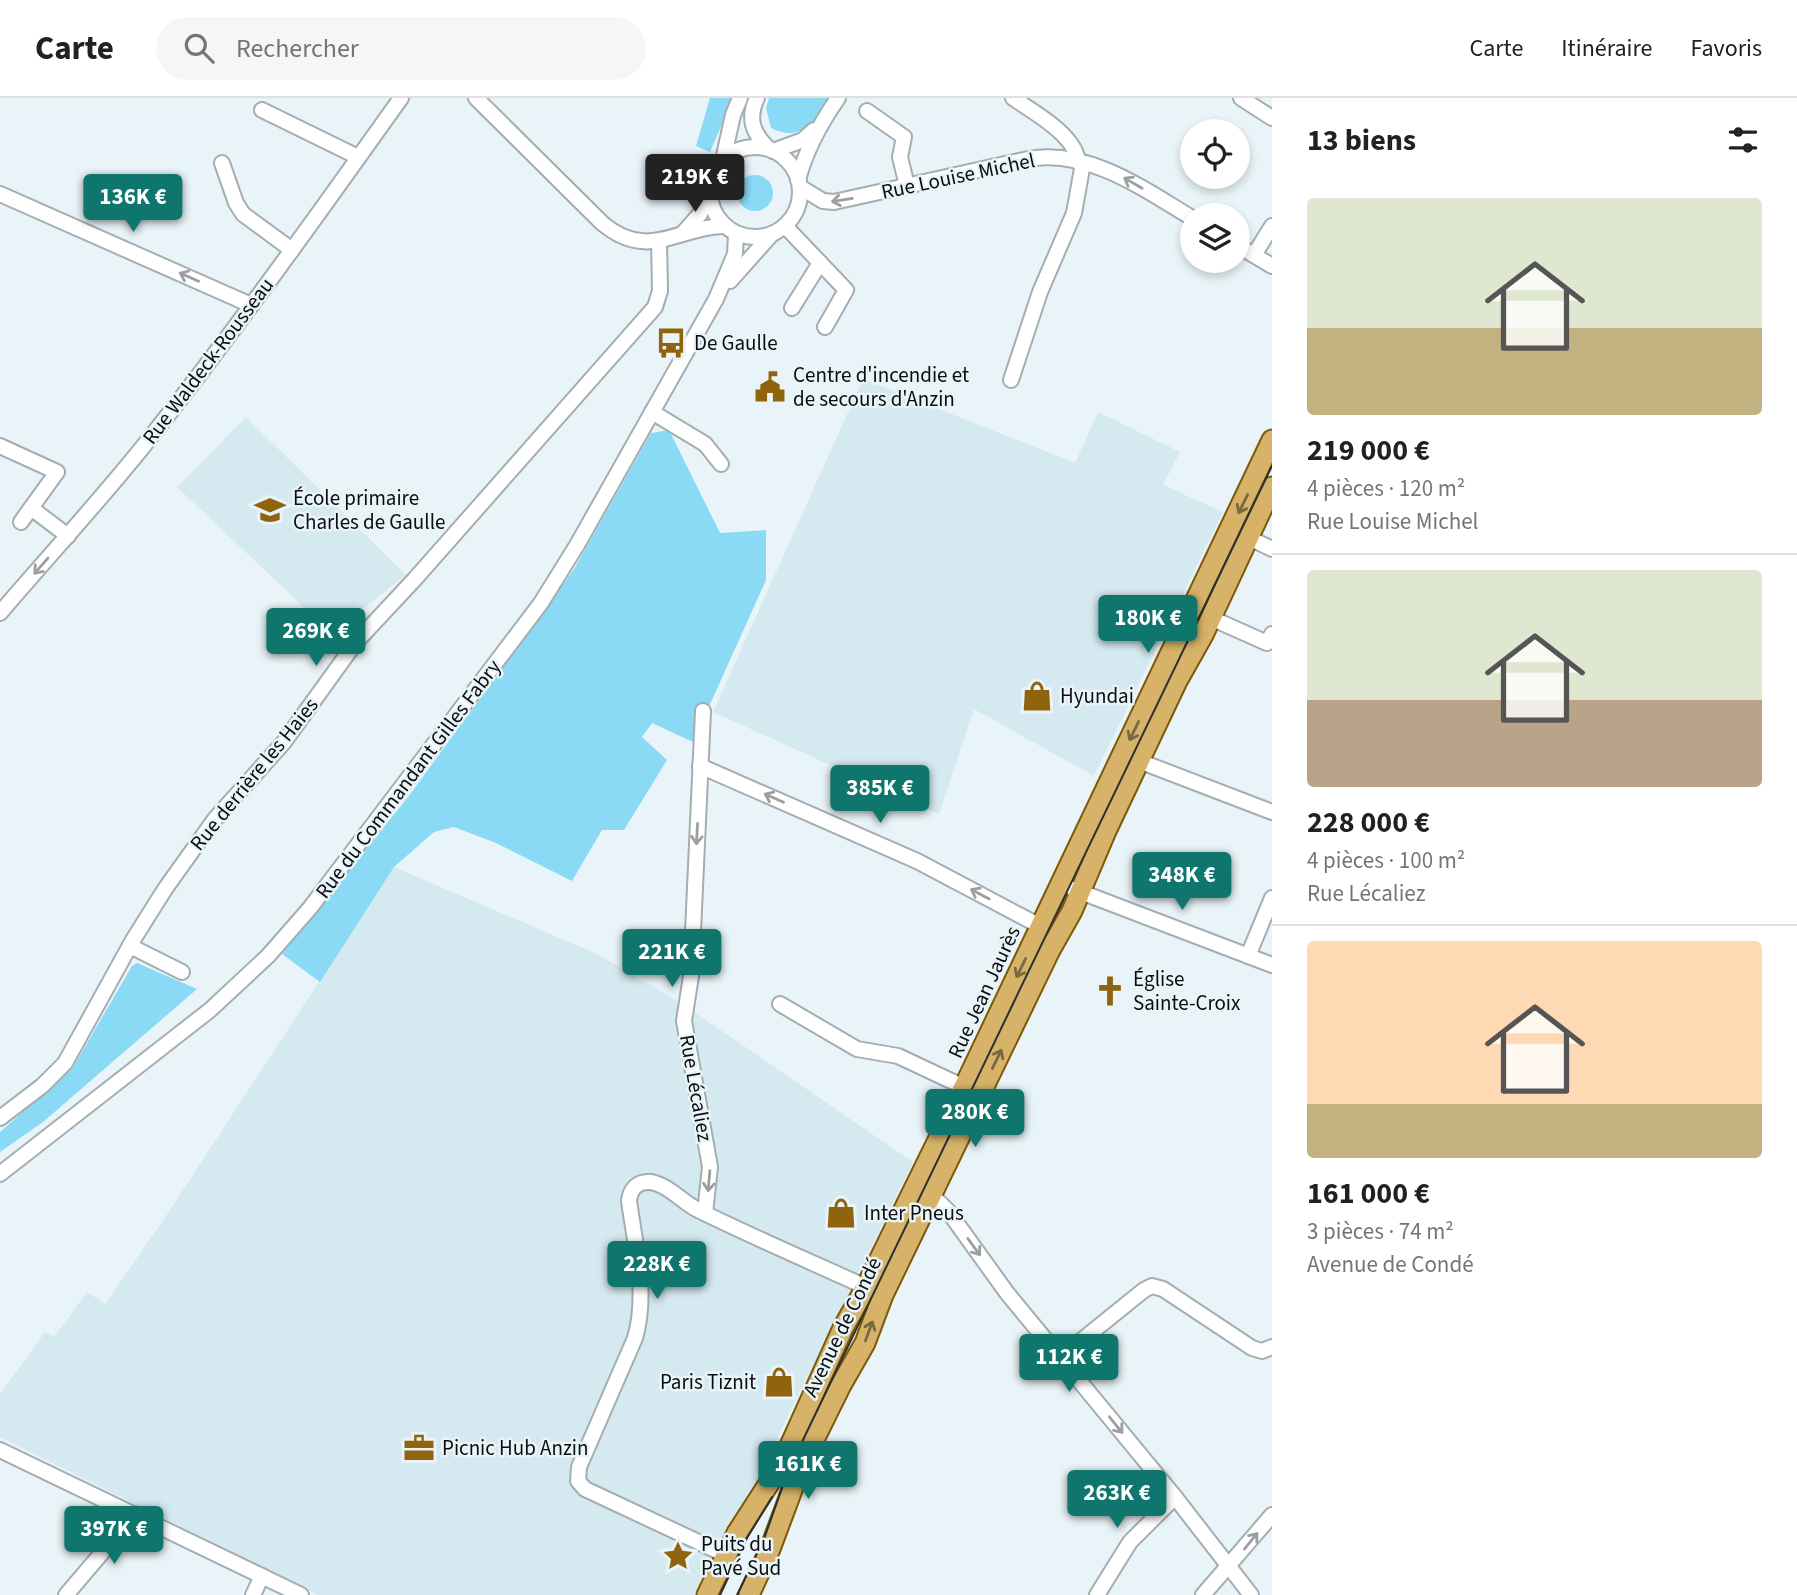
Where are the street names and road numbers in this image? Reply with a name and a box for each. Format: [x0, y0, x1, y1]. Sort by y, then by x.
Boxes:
street label: Rue Louise Michel [878, 145, 1038, 207]
street label: Rue Waldeck-Rousseau [135, 271, 281, 451]
street label: Rue du Commandant Gilles Fabry [308, 653, 508, 905]
street label: Rue derrière les Haies [183, 691, 325, 857]
street label: Rue Jean Jaurès [940, 921, 1028, 1063]
street label: Rue Lécaliez [672, 1032, 720, 1144]
street label: Avenue de Condé [795, 1252, 889, 1402]

